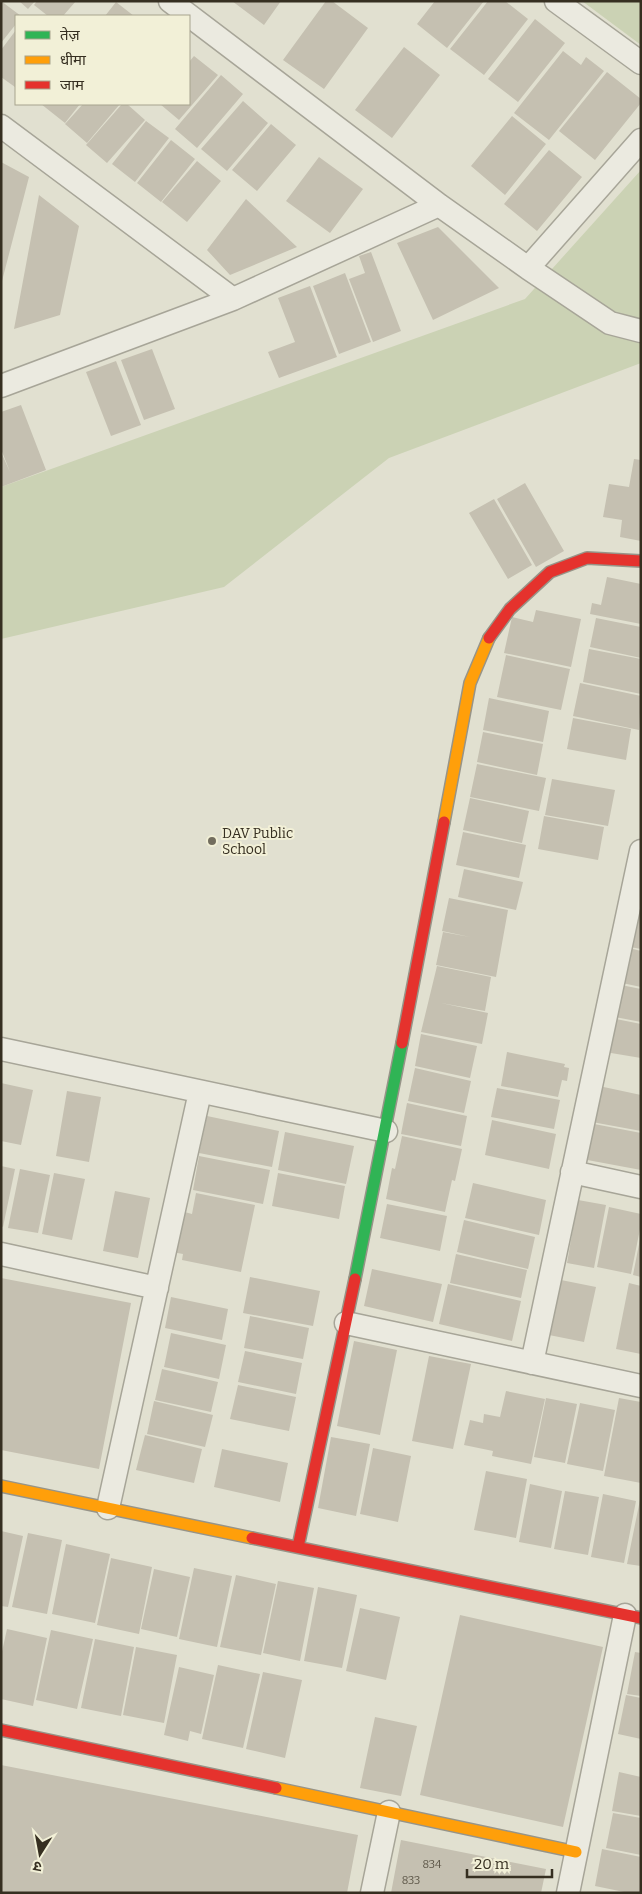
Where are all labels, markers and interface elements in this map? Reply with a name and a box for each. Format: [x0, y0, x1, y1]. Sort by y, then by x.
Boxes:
legend [15, 15, 190, 105]
text: तेज़ [60, 26, 81, 44]
text: धीमा [60, 51, 87, 69]
text: जाम [60, 76, 85, 94]
place label: DAV Public School [222, 825, 293, 858]
marker: DAV Public School [206, 835, 218, 847]
north arrow [15, 1829, 65, 1879]
scale bar [467, 1846, 552, 1878]
text: 20 m [474, 1855, 510, 1873]
text: उ [31, 1857, 43, 1875]
house number: 834 [422, 1858, 442, 1871]
house number: 833 [402, 1874, 420, 1887]

